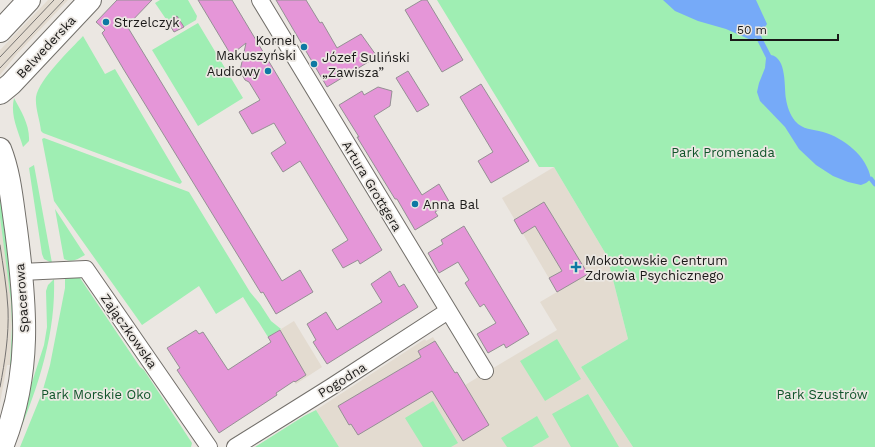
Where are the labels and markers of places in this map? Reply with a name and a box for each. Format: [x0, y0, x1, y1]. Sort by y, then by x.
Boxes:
place label: Strzelczyk [114, 15, 180, 30]
marker: Strzelczyk [101, 17, 111, 27]
place label: Kornel Makuszyński [216, 33, 296, 63]
marker: Kornel Makuszyński [299, 42, 309, 52]
place label: Józef Suliński „Zawisza” [322, 50, 410, 80]
marker: Józef Suliński „Zawisza” [309, 59, 319, 69]
place label: Audiowy [207, 64, 260, 79]
marker: Audiowy [263, 66, 273, 76]
place label: Anna Bal [423, 197, 479, 212]
marker: Anna Bal [410, 199, 420, 209]
place label: Mokotowskie Centrum Zdrowia Psychicznego [585, 253, 728, 283]
marker: Mokotowskie Centrum Zdrowia Psychicznego [570, 261, 582, 273]

